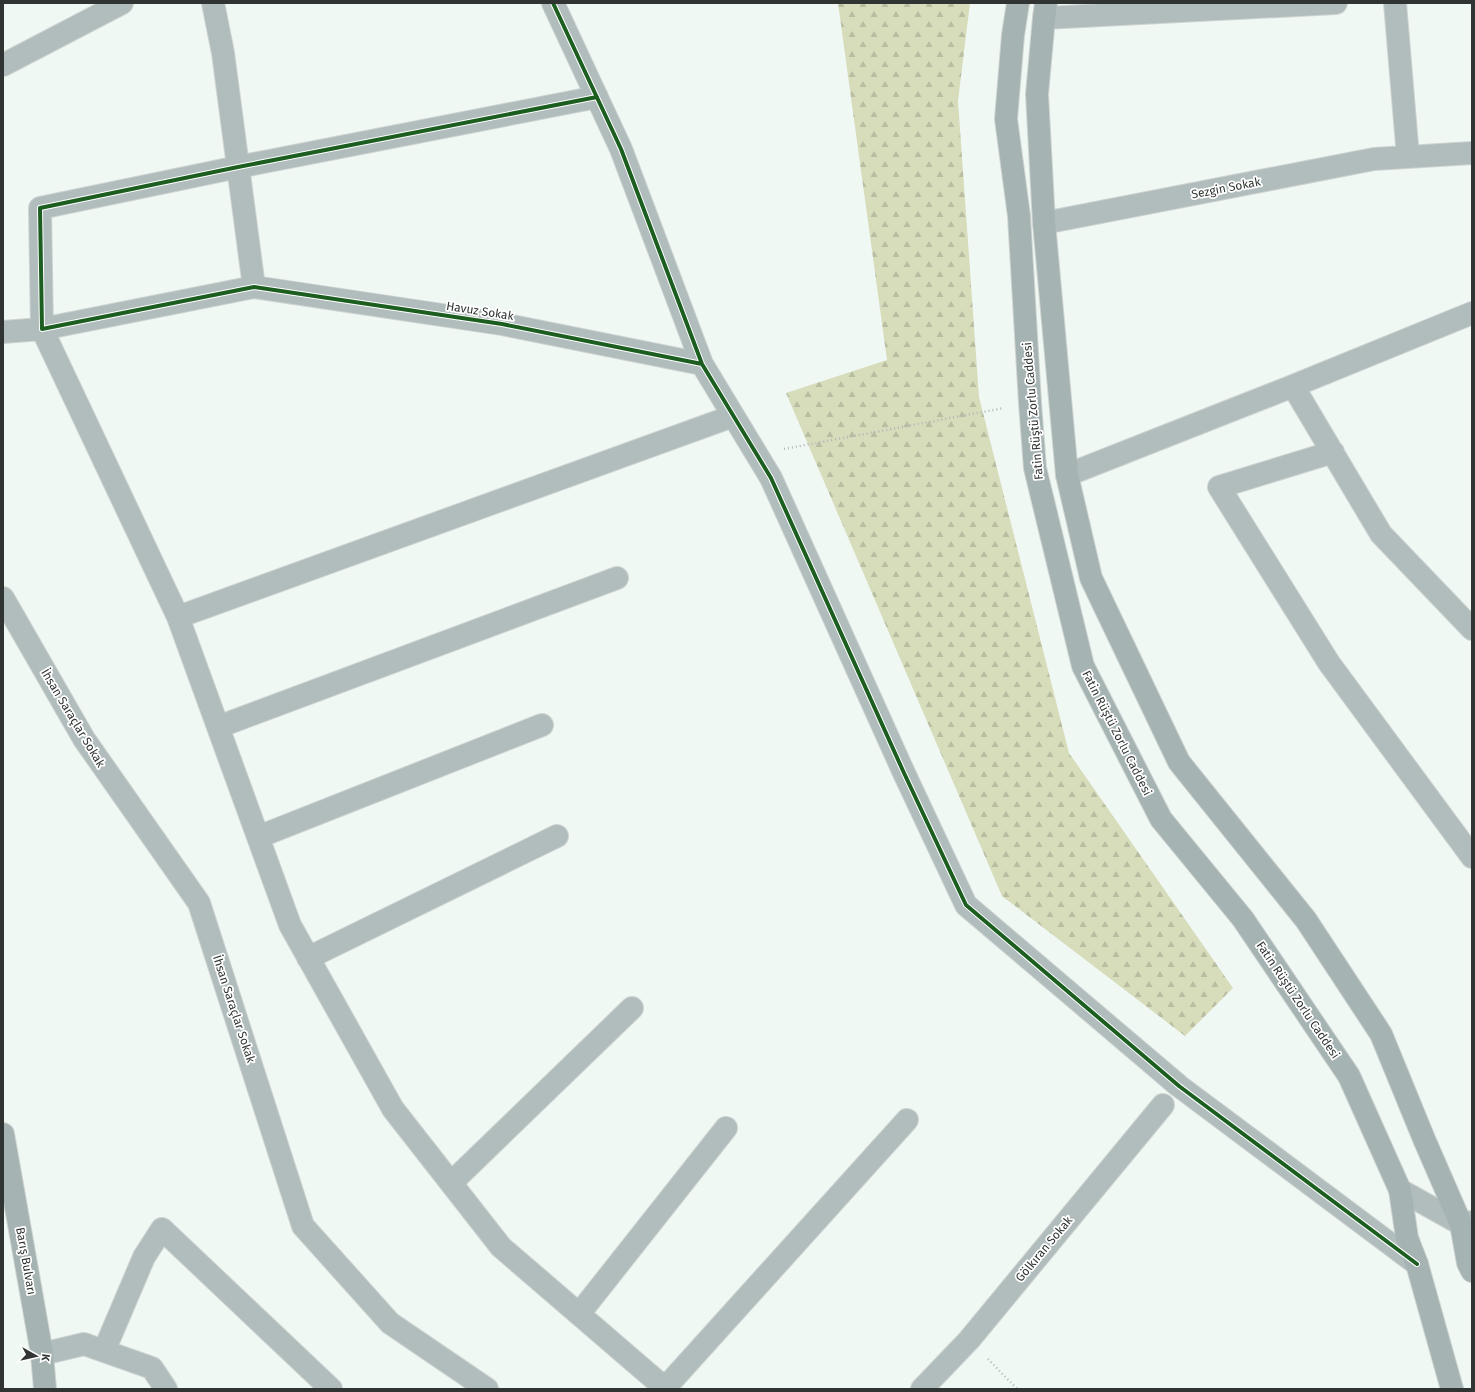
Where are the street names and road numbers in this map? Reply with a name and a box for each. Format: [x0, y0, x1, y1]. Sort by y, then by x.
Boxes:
street label: Sezgin Sokak [1190, 174, 1263, 202]
street label: Havuz Sokak [445, 299, 516, 323]
street label: Fatin Rüştü Zorlu Caddesi [1020, 341, 1046, 481]
street label: İhsan Saraçlar Sokak [38, 666, 109, 770]
street label: Fatin Rüştü Zorlu Caddesi [1079, 668, 1155, 798]
street label: Fatin Rüştü Zorlu Caddesi [1254, 939, 1342, 1061]
street label: İhsan Saraçlar Sokak [210, 953, 259, 1065]
street label: Gölkıran Sokak [1013, 1213, 1076, 1284]
street label: Barış Bulvarı [13, 1226, 39, 1296]

